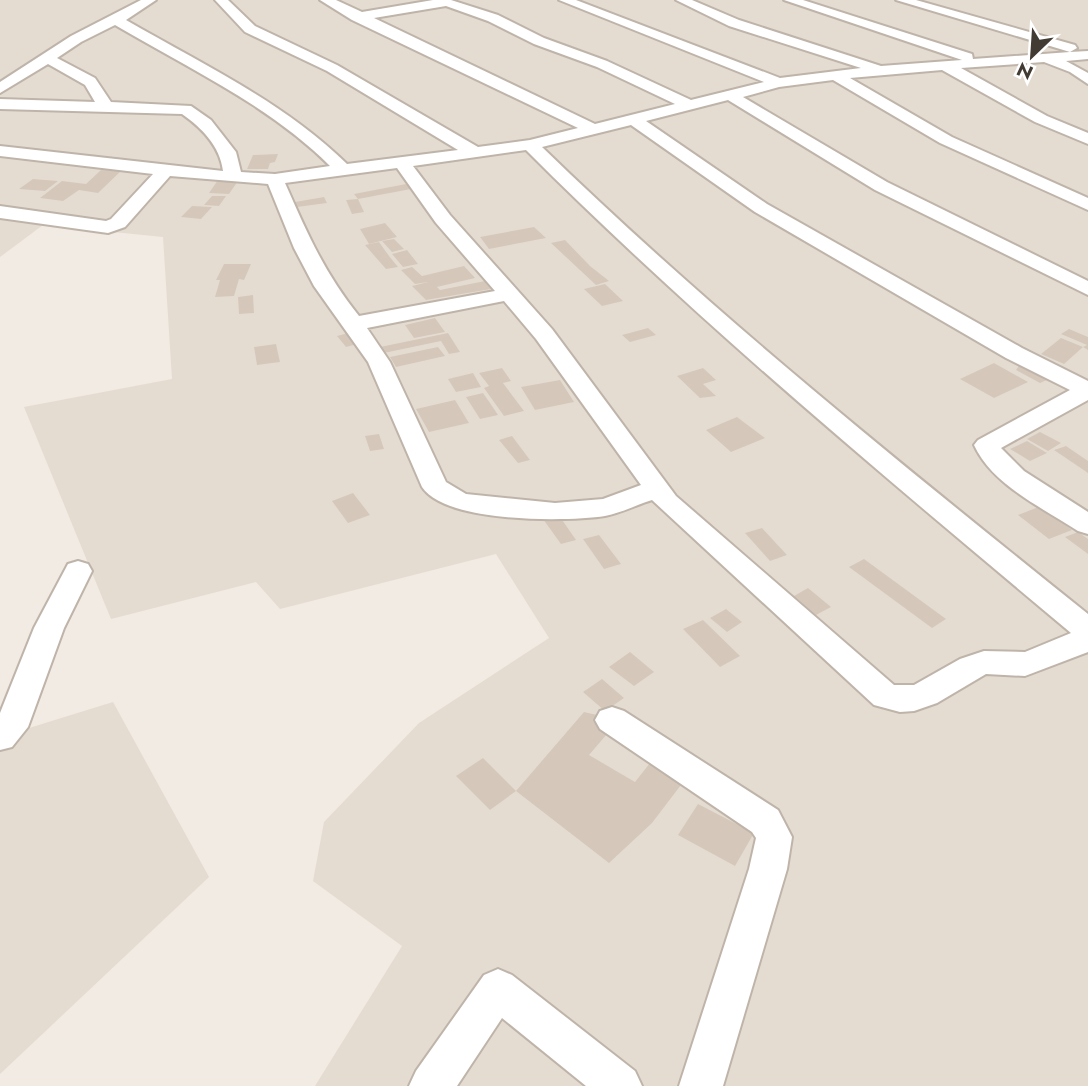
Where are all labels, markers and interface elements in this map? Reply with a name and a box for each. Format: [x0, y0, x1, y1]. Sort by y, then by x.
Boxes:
north arrow [997, 21, 1067, 91]
text: N [1012, 56, 1038, 86]

